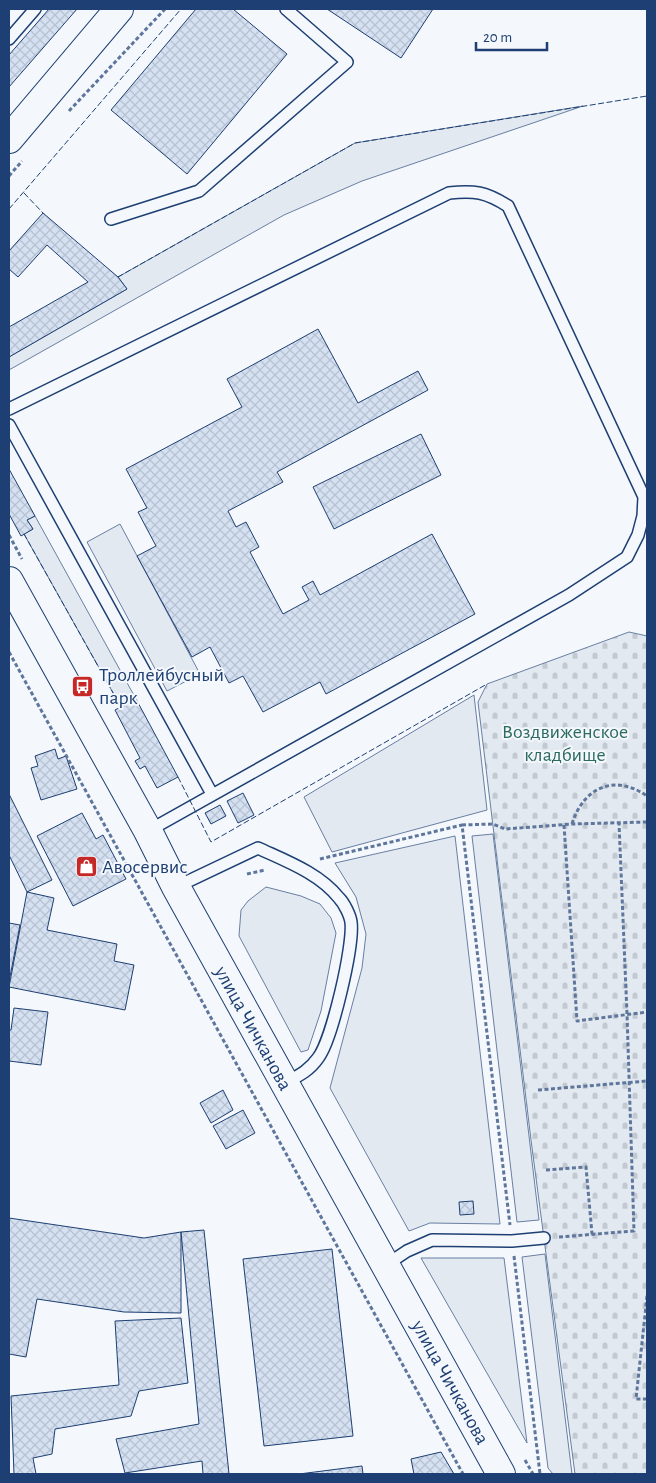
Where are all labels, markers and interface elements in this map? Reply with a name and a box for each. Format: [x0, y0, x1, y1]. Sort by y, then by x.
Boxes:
scale bar [476, 20, 547, 52]
text: 20 m [483, 30, 512, 45]
place label: Троллейбусный парк [99, 665, 224, 708]
bus stop icon: Троллейбусный парк [71, 674, 95, 698]
park label: Воздвиженское кладбище [502, 722, 628, 765]
shop icon: Авосервис [74, 854, 98, 878]
place label: Авосервис [102, 857, 187, 877]
street label: улица Чичканова [210, 962, 295, 1094]
street label: улица Чичканова [407, 1316, 492, 1448]

